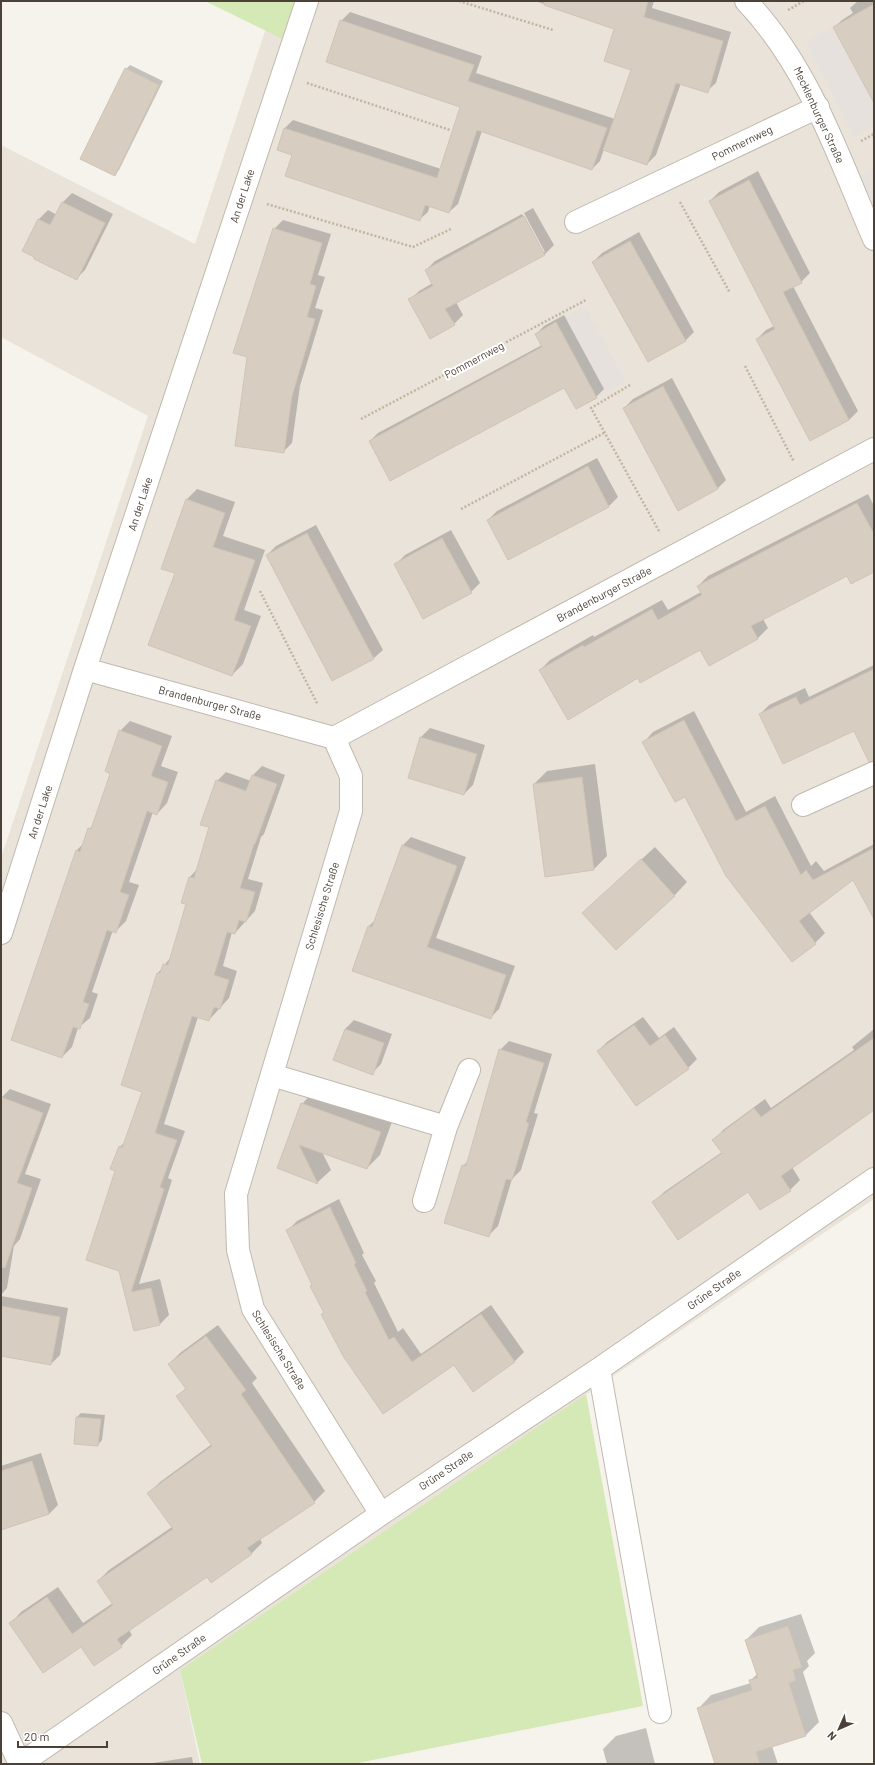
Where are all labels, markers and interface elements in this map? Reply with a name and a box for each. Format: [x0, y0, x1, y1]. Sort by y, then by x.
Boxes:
street label: Mecklenburger Straße [791, 64, 848, 165]
street label: Pommernweg [709, 122, 774, 163]
street label: An der Lake [227, 167, 256, 224]
street label: Pommernweg [442, 338, 506, 381]
street label: An der Lake [125, 475, 154, 532]
street label: Brandenburger Straße [554, 563, 654, 624]
street label: Brandenburger Straße [157, 683, 263, 723]
street label: An der Lake [25, 783, 54, 840]
street label: Schlesische Straße [302, 860, 341, 951]
street label: Grüne Straße [684, 1265, 743, 1312]
street label: Schlesische Straße [250, 1308, 309, 1392]
street label: Grüne Straße [416, 1447, 475, 1492]
street label: Grüne Straße [149, 1630, 208, 1677]
north arrow [819, 1709, 859, 1749]
scale bar [18, 1723, 107, 1749]
text: 20 m [24, 1729, 50, 1743]
text: N [824, 1729, 839, 1744]

